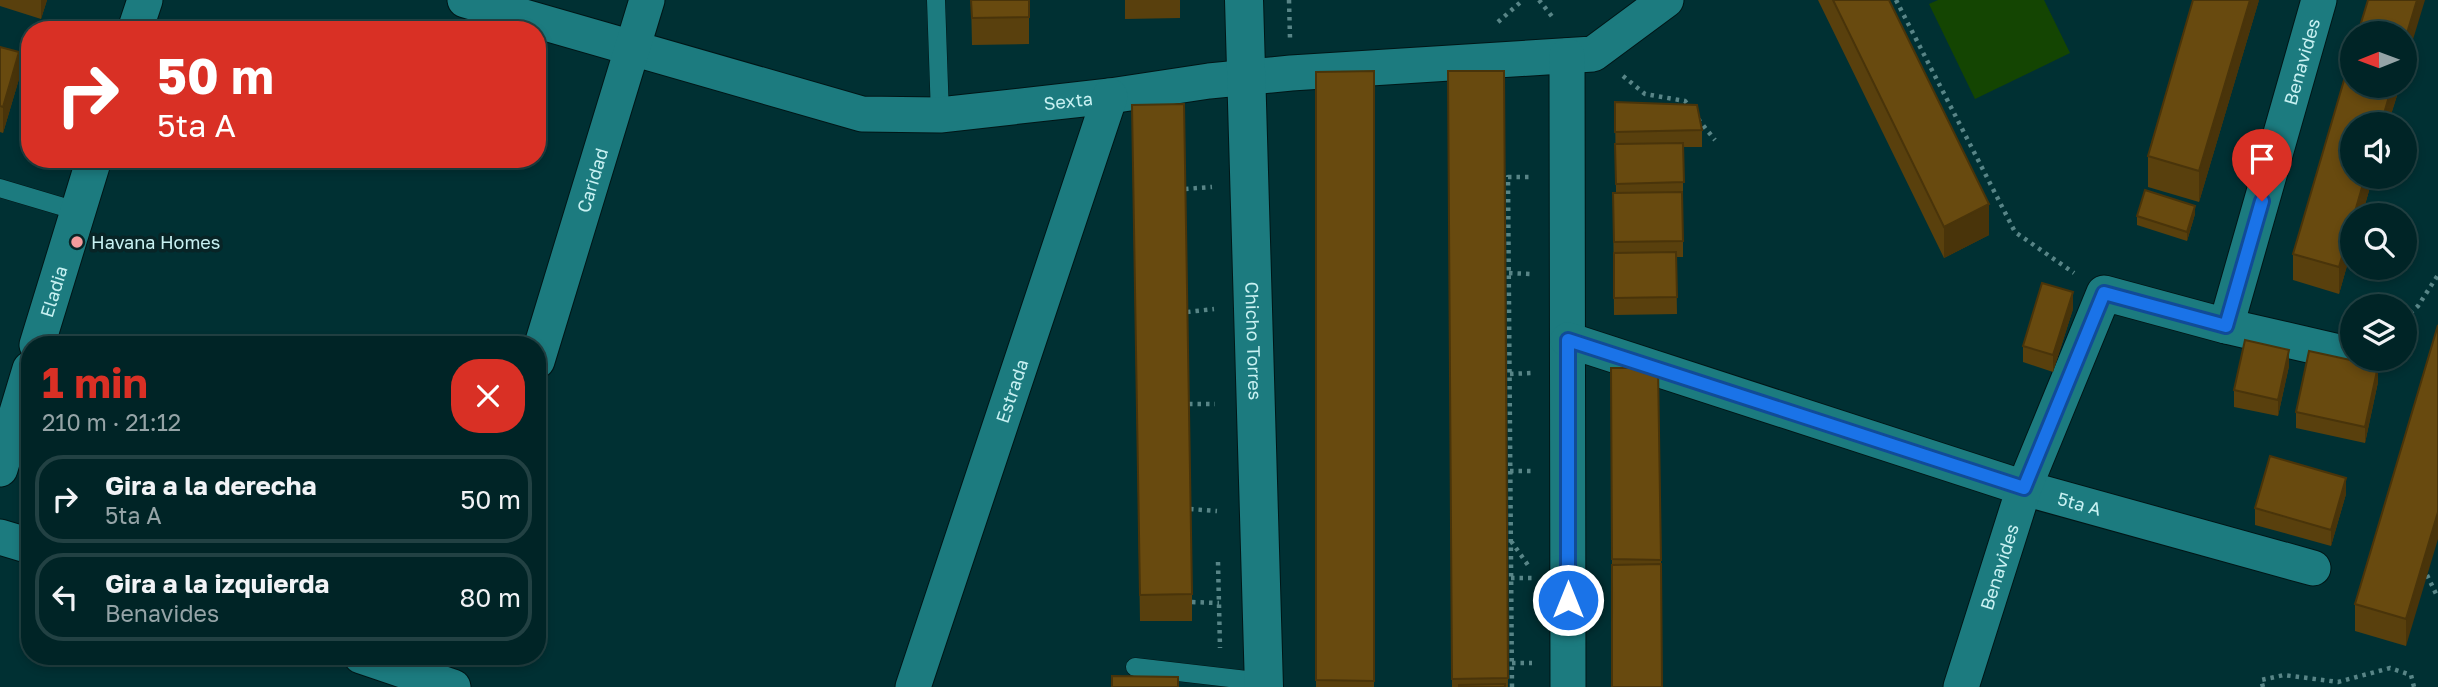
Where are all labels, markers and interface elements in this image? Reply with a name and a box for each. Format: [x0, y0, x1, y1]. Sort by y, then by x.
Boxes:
street label: Benavides [2279, 16, 2324, 108]
north arrow [2340, 21, 2417, 98]
map controls [2340, 21, 2417, 371]
text: 50 m [157, 46, 274, 105]
icon: right [42, 49, 133, 140]
street label: Sexta [1042, 87, 1094, 114]
text: 5ta A [157, 106, 236, 144]
button: sound [2340, 112, 2417, 189]
pin [2232, 129, 2292, 201]
icon: arrive [2243, 140, 2281, 178]
street label: Caridad [572, 145, 612, 215]
button: search [2340, 203, 2417, 280]
place label: Havana Homes [91, 231, 220, 253]
marker: Havana Homes [69, 234, 85, 250]
street label: Eladia [35, 263, 72, 320]
street label: Chicho Torres [1241, 281, 1267, 400]
button: layers [2340, 294, 2417, 371]
street label: Estrada [991, 356, 1033, 426]
text: 1 min [42, 357, 148, 407]
button: close [451, 359, 525, 433]
text: 210 m · 21:12 [42, 408, 181, 436]
text: Gira a la derecha [105, 470, 317, 501]
icon: right [46, 480, 84, 518]
text: 50 m [460, 484, 521, 515]
street label: 5ta A [2055, 487, 2104, 520]
text: 5ta A [105, 501, 162, 529]
street label: Benavides [1975, 521, 2023, 613]
position arrow [1531, 563, 1605, 637]
text: Gira a la izquierda [105, 568, 329, 599]
icon: left [46, 578, 84, 616]
text: 80 m [460, 582, 521, 613]
text: Benavides [105, 599, 219, 627]

